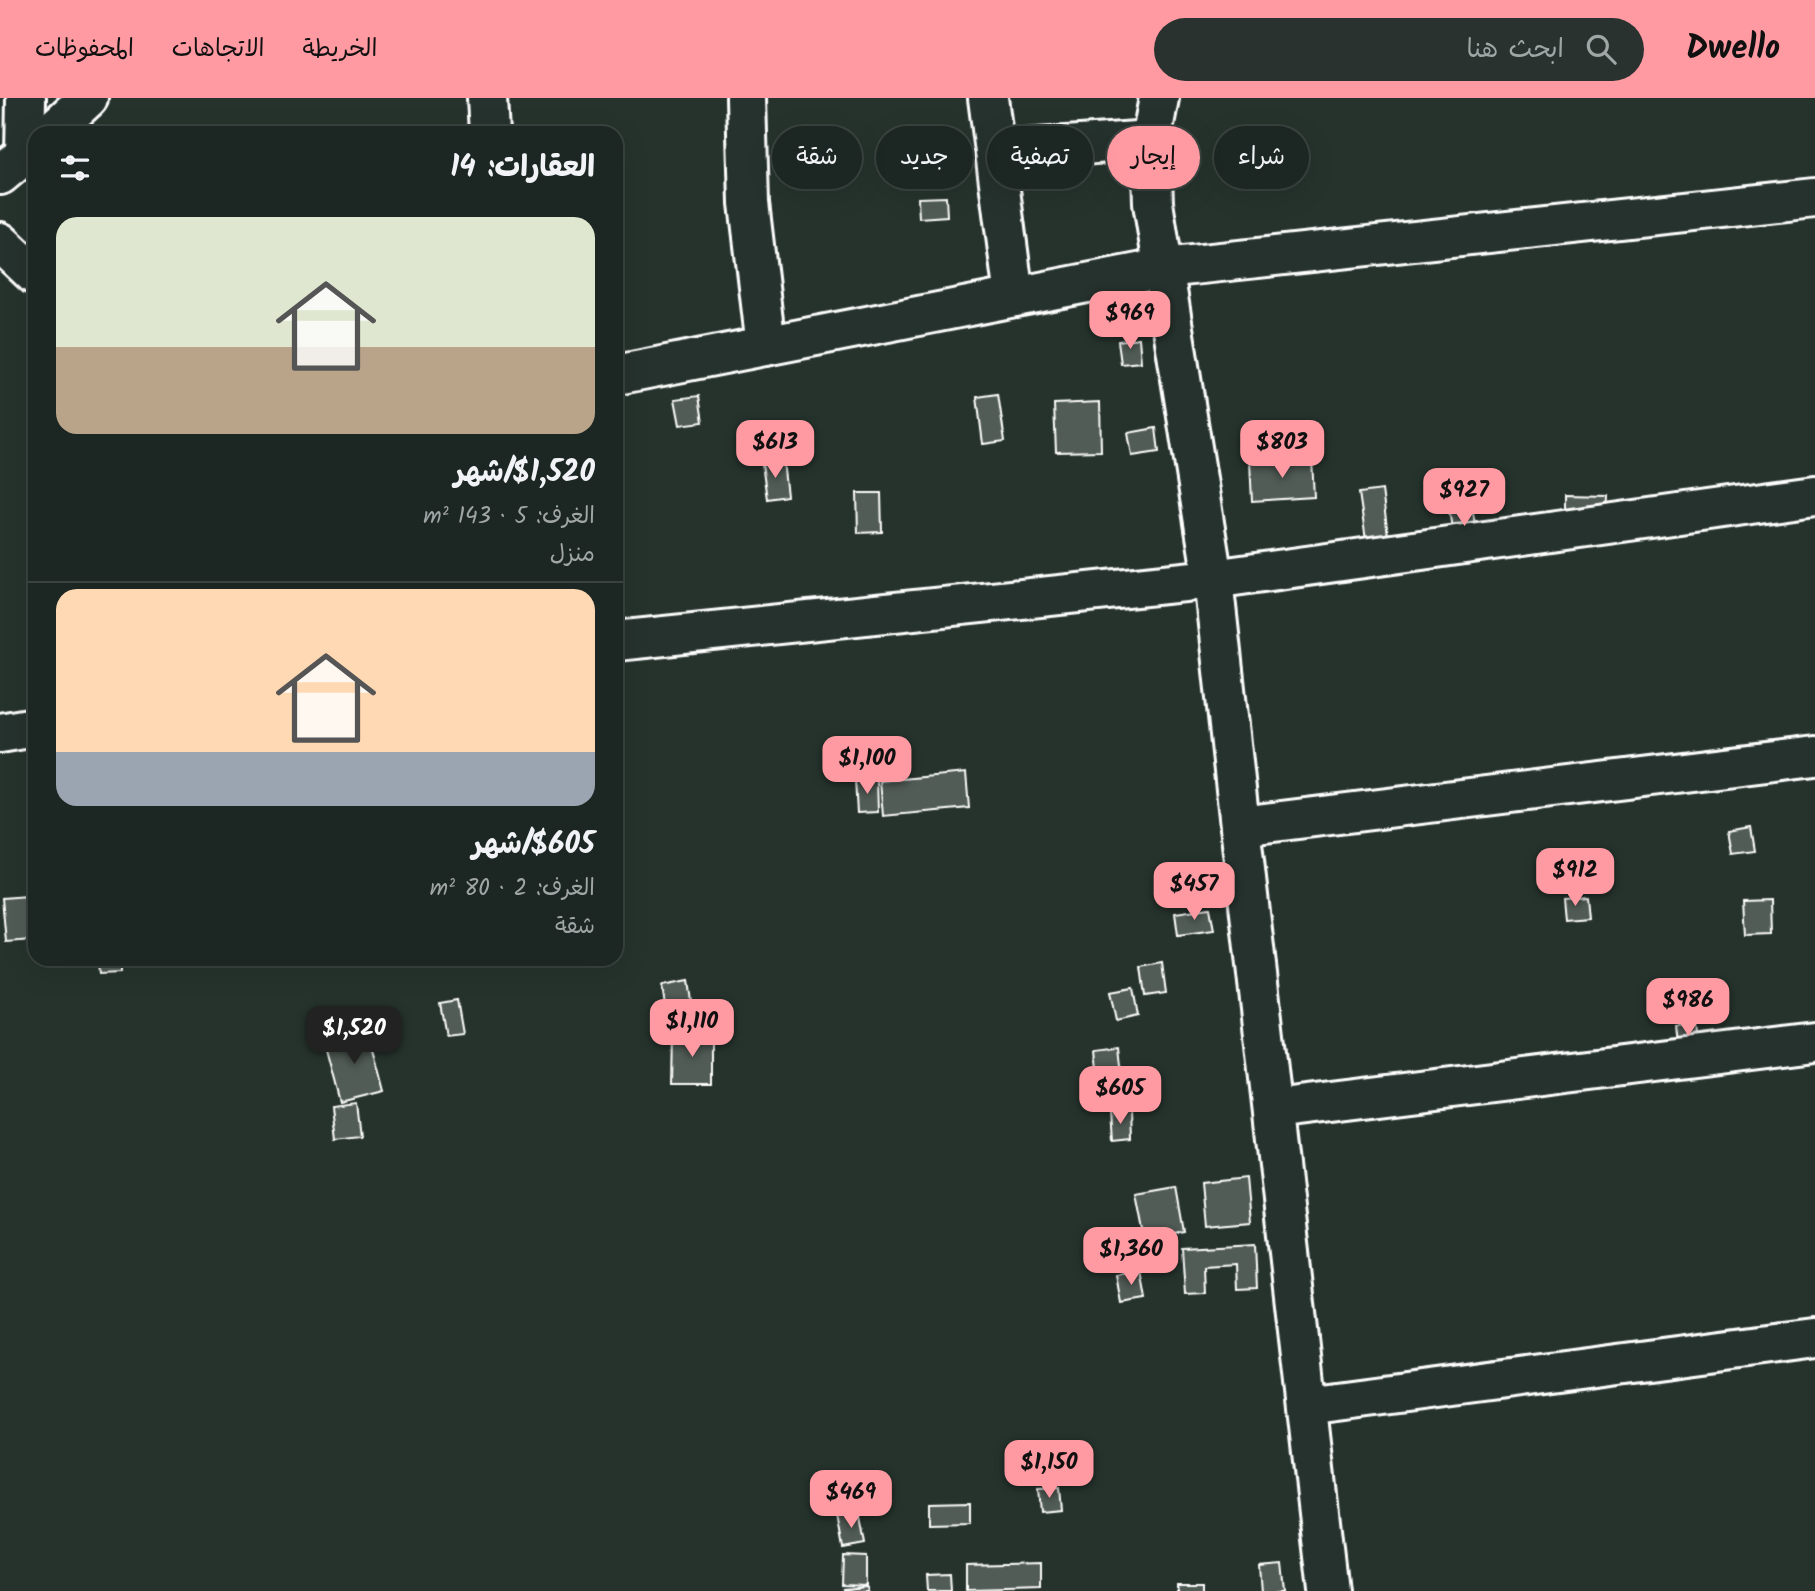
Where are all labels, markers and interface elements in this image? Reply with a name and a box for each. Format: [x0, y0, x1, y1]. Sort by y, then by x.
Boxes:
search box [1154, 18, 1644, 81]
text: Dwello [1686, 23, 1780, 76]
text: ابحث هنا [1467, 29, 1564, 71]
text: المحفوظات [35, 30, 134, 69]
text: الاتجاهات [172, 30, 265, 69]
text: الخريطة [303, 30, 377, 69]
icon: search [1582, 30, 1620, 68]
chip: شقة [772, 126, 862, 189]
chip: جديد [876, 126, 973, 189]
chip: تصفية [987, 126, 1093, 189]
chip: إيجار [1107, 126, 1200, 189]
chip: شراء [1214, 126, 1309, 189]
text: العقارات: 14 [450, 144, 595, 192]
icon: filters [56, 149, 94, 187]
icon: home [263, 263, 389, 389]
pin: $969 [1089, 292, 1171, 351]
text: $969 [1105, 296, 1155, 332]
pin: $613 [734, 420, 816, 480]
pin: $803 [1241, 420, 1323, 480]
text: $613 [752, 425, 798, 461]
text: $803 [1256, 425, 1308, 461]
text: $1,520/شهر [454, 449, 595, 497]
pin: $927 [1423, 468, 1505, 528]
text: $927 [1439, 473, 1489, 509]
text: الغرف: 5 · 143 m² [423, 499, 595, 535]
text: منزل [550, 537, 595, 573]
icon: home [263, 635, 389, 761]
pin: $1,100 [810, 736, 924, 796]
text: $1,100 [838, 741, 896, 777]
text: $605/شهر [472, 821, 595, 869]
pin: $912 [1534, 848, 1616, 908]
text: $912 [1552, 853, 1598, 889]
pin: $457 [1153, 862, 1235, 922]
text: $457 [1170, 867, 1218, 903]
text: الغرف: 2 · 80 m² [430, 871, 595, 907]
text: شقة [555, 909, 595, 945]
pin: $986 [1647, 978, 1729, 1038]
text: $986 [1662, 983, 1714, 1019]
pin: $1,110 [635, 1000, 749, 1059]
text: $1,110 [666, 1004, 718, 1040]
pin: $1,520 [297, 1006, 411, 1066]
text: $1,520 [322, 1011, 386, 1047]
pin: $605 [1079, 1066, 1161, 1126]
text: $605 [1095, 1071, 1145, 1107]
pin: $1,360 [1074, 1228, 1188, 1287]
text: $1,360 [1099, 1232, 1163, 1268]
pin: $1,150 [992, 1440, 1106, 1500]
text: $1,150 [1021, 1445, 1077, 1481]
pin: $469 [810, 1470, 892, 1530]
text: $469 [826, 1475, 876, 1511]

